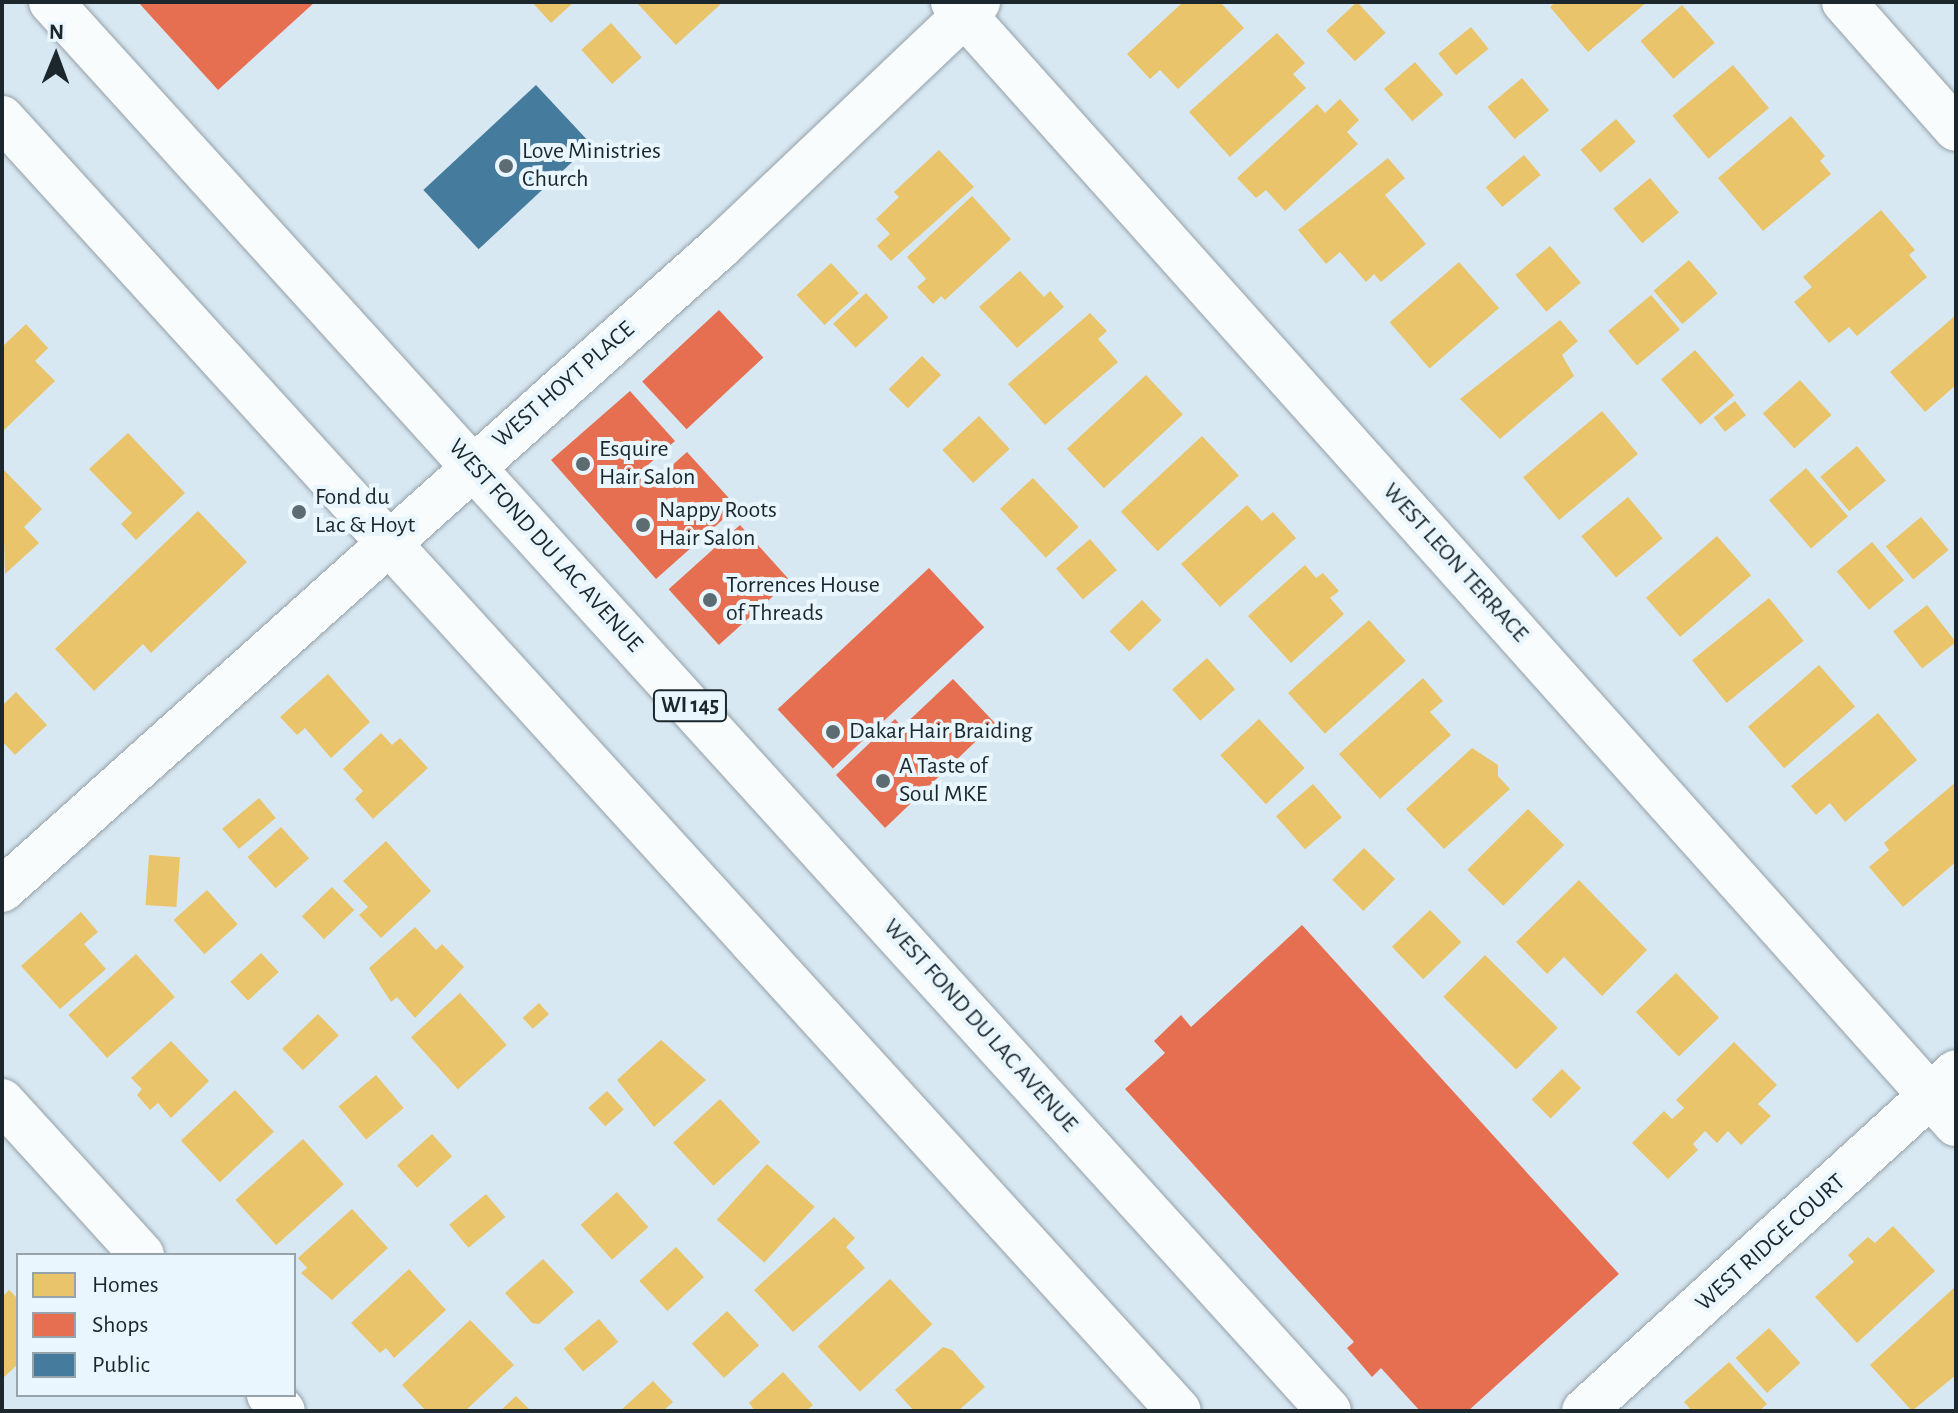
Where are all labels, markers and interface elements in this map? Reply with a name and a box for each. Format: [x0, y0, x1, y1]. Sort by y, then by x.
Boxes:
north arrow [16, 16, 96, 96]
text: N [49, 21, 64, 43]
place label: Love Ministries Church [522, 138, 661, 194]
marker: Love Ministries Church [497, 157, 515, 175]
street label: WEST HOYT PLACE [487, 316, 641, 454]
street label: WEST FOND DU LAC AVENUE [442, 433, 648, 659]
place label: Esquire Hair Salon [599, 436, 695, 492]
marker: Esquire Hair Salon [574, 455, 592, 473]
street label: WEST LEON TERRACE [1376, 478, 1534, 648]
place label: Fond du Lac & Hoyt [315, 484, 415, 540]
place label: Nappy Roots Hair Salon [659, 497, 777, 553]
marker: Fond du Lac & Hoyt [290, 503, 308, 521]
marker: Nappy Roots Hair Salon [634, 516, 652, 534]
place label: Torrences House of Threads [726, 572, 880, 628]
marker: Torrences House of Threads [701, 591, 719, 609]
road number: WI 145 [652, 688, 728, 724]
place label: Dakar Hair Braiding [849, 718, 1033, 746]
marker: Dakar Hair Braiding [824, 723, 842, 741]
place label: A Taste of Soul MKE [899, 753, 988, 809]
marker: A Taste of Soul MKE [874, 772, 892, 790]
street label: WEST FOND DU LAC AVENUE [877, 913, 1083, 1139]
street label: WEST RIDGE COURT [1690, 1168, 1852, 1318]
legend [16, 1253, 296, 1397]
text: Homes [92, 1273, 159, 1297]
text: Shops [92, 1313, 148, 1337]
text: Public [92, 1353, 150, 1377]

